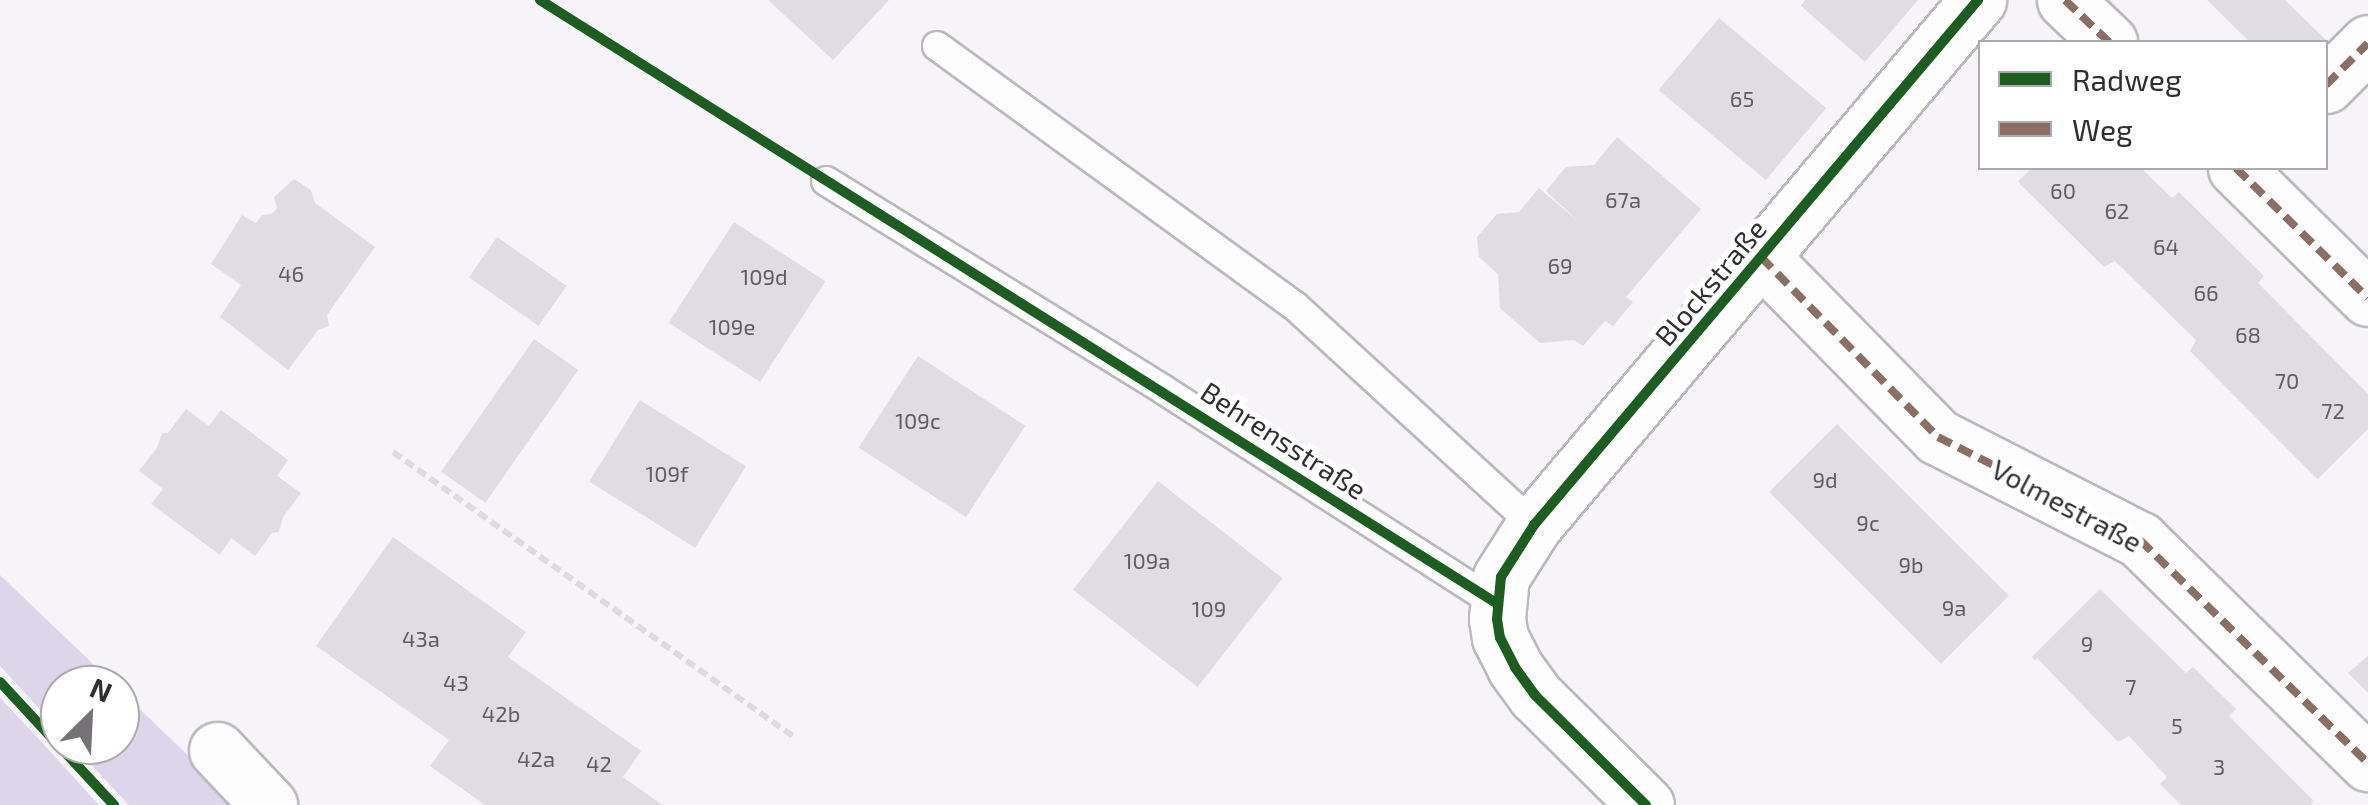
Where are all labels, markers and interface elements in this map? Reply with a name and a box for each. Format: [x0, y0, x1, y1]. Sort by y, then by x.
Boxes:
legend [1978, 40, 2328, 170]
text: Radweg [2072, 61, 2182, 97]
house number: 65 [1730, 86, 1754, 112]
text: Weg [2072, 111, 2133, 147]
house number: 60 [2050, 178, 2076, 204]
house number: 67a [1605, 187, 1641, 213]
house number: 62 [2105, 198, 2129, 224]
street label: Blockstraße [1647, 212, 1773, 352]
house number: 64 [2153, 234, 2179, 260]
house number: 69 [1547, 253, 1573, 279]
house number: 46 [278, 261, 304, 287]
house number: 109d [740, 264, 788, 290]
house number: 66 [2193, 280, 2219, 306]
house number: 109e [709, 314, 755, 340]
house number: 68 [2235, 322, 2261, 348]
house number: 70 [2275, 368, 2299, 394]
street label: Behrensstraße [1195, 374, 1373, 506]
house number: 72 [2321, 398, 2345, 424]
house number: 109c [895, 408, 941, 434]
street label: Volmestraße [1986, 451, 2148, 559]
house number: 109f [646, 461, 688, 487]
house number: 9d [1812, 467, 1838, 493]
house number: 9c [1856, 510, 1880, 536]
house number: 109a [1124, 548, 1170, 574]
house number: 9b [1898, 552, 1924, 578]
house number: 9a [1942, 595, 1966, 621]
house number: 109 [1192, 596, 1226, 622]
house number: 43a [402, 626, 440, 652]
house number: 9 [2081, 631, 2093, 657]
north arrow [40, 665, 140, 765]
text: N [85, 670, 118, 709]
house number: 43 [443, 670, 469, 696]
house number: 7 [2125, 674, 2137, 700]
house number: 42b [482, 701, 520, 727]
house number: 5 [2171, 713, 2183, 739]
house number: 42a [517, 746, 555, 772]
house number: 42 [586, 751, 612, 777]
house number: 3 [2213, 754, 2225, 780]

